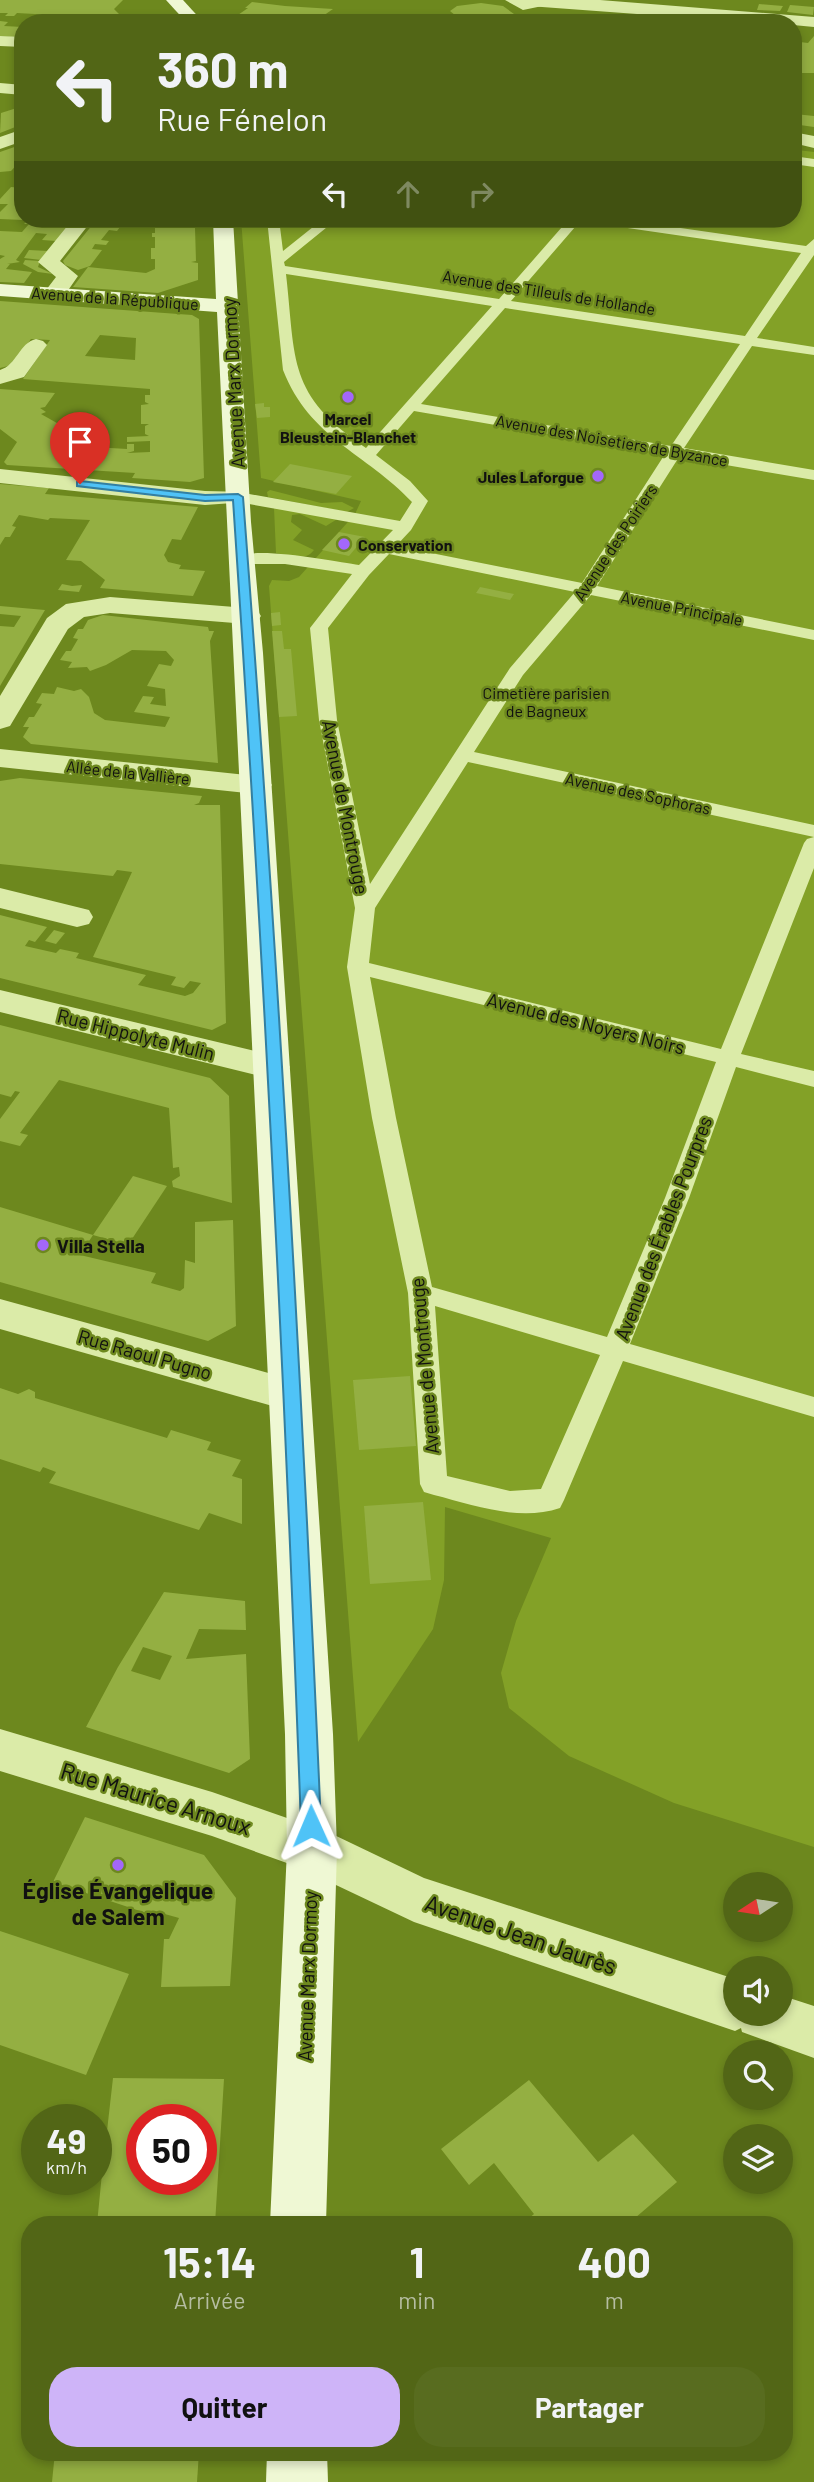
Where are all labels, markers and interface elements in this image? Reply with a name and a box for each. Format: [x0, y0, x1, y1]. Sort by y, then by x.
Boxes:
text: 360 m [157, 39, 288, 98]
icon: left [42, 42, 133, 133]
text: Rue Fénelon [157, 99, 327, 137]
icon: left [316, 175, 354, 213]
icon: ahead [389, 175, 427, 213]
icon: right [462, 175, 500, 213]
street label: Avenue des Tilleuls de Hollande [441, 266, 657, 318]
street label: Avenue de la République [31, 283, 199, 313]
street label: Avenue Marx Dormoy [217, 297, 249, 469]
marker: Marcel Bleustein-Blanchet [340, 389, 356, 405]
place label: Marcel Bleustein-Blanchet [280, 409, 416, 446]
street label: Avenue des Noisetiers de Byzance [495, 410, 729, 470]
pin [50, 412, 110, 484]
icon: arrive [61, 423, 99, 461]
place label: Jules Laforgue [478, 467, 584, 486]
marker: Jules Laforgue [590, 468, 606, 484]
street label: Avenue des Poiriers [569, 480, 661, 604]
place label: Conservation [358, 535, 452, 554]
marker: Conservation [336, 536, 352, 552]
street label: Avenue Principale [620, 587, 744, 629]
park label: Cimetière parisien de Bagneux [482, 683, 610, 720]
street label: Avenue de Montrouge [318, 718, 374, 896]
street label: Allée de la Vallière [65, 756, 191, 788]
street label: Avenue des Sophoras [564, 768, 712, 818]
street label: Avenue des Noyers Noirs [485, 987, 687, 1059]
street label: Rue Hippolyte Mulin [55, 1003, 217, 1065]
street label: Avenue des Érables Pourpres [610, 1113, 716, 1343]
place label: Villa Stella [57, 1234, 145, 1257]
marker: Villa Stella [35, 1237, 51, 1253]
street label: Avenue de Montrouge [405, 1277, 443, 1455]
street label: Rue Raoul Pugno [76, 1324, 214, 1384]
street label: Rue Maurice Arnoux [58, 1756, 254, 1840]
position arrow [274, 1789, 348, 1863]
marker: Église Évangelique de Salem [110, 1857, 126, 1873]
north arrow [723, 1872, 793, 1942]
map controls [723, 1872, 793, 2194]
place label: Église Évangelique de Salem [23, 1876, 213, 1930]
street label: Avenue Jean Jaurès [422, 1888, 620, 1980]
street label: Avenue Marx Dormoy [293, 1890, 321, 2062]
button: sound [723, 1956, 793, 2026]
button: search [723, 2040, 793, 2110]
speed limit sign: 50 [126, 2104, 217, 2195]
text: 49 [47, 2119, 86, 2161]
button: layers [723, 2124, 793, 2194]
text: km/h [46, 2156, 87, 2178]
text: 15:14 [163, 2236, 256, 2286]
text: 1 [409, 2236, 424, 2286]
text: 400 [578, 2236, 651, 2286]
text: Arrivée [174, 2286, 245, 2314]
text: min [398, 2286, 436, 2314]
text: m [605, 2286, 624, 2314]
button: Quitter [49, 2367, 400, 2447]
button: Partager [414, 2367, 765, 2447]

